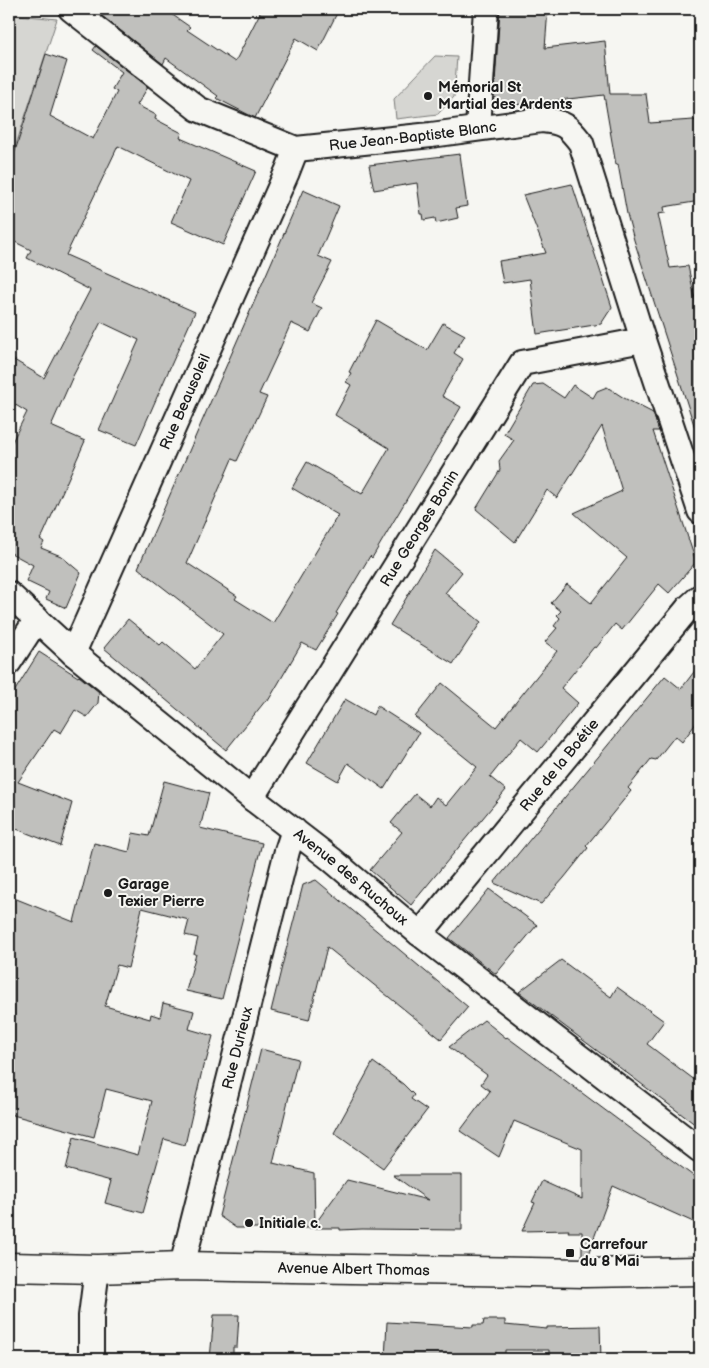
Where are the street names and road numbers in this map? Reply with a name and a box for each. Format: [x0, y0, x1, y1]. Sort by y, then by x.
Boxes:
street label: Rue Jean-Baptiste Blanc [328, 117, 498, 155]
street label: Rue Beausoleil [155, 351, 214, 453]
street label: Rue Georges Bonin [376, 466, 463, 590]
street label: Rue de la Boétie [515, 715, 603, 815]
street label: Avenue des Ruchoux [290, 824, 412, 929]
street label: Rue Durieux [218, 1005, 257, 1091]
street label: Avenue Albert Thomas [278, 1258, 431, 1280]

